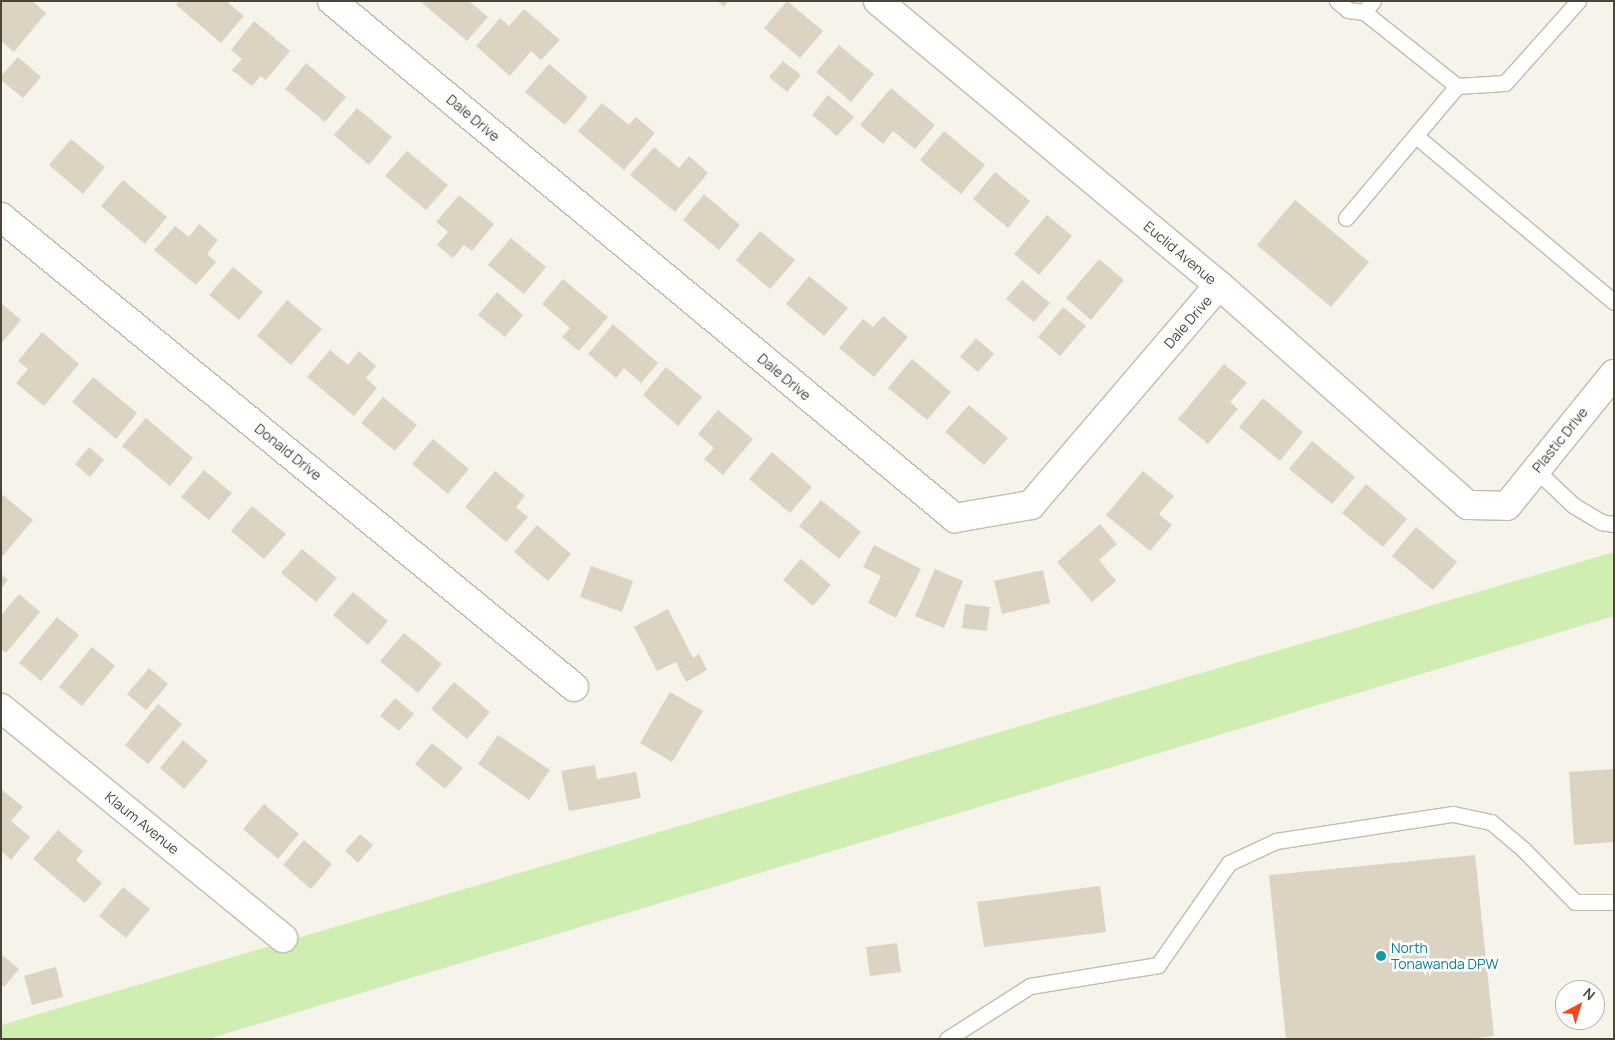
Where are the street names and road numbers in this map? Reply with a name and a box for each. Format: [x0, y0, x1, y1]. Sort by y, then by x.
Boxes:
street label: Dale Drive [443, 91, 503, 145]
street label: Euclid Avenue [1140, 218, 1220, 288]
street label: Dale Drive [1161, 292, 1215, 352]
street label: Dale Drive [754, 350, 814, 404]
street label: Plastic Drive [1529, 404, 1591, 476]
street label: Donald Drive [251, 420, 325, 484]
street label: Klaum Avenue [102, 788, 182, 858]

